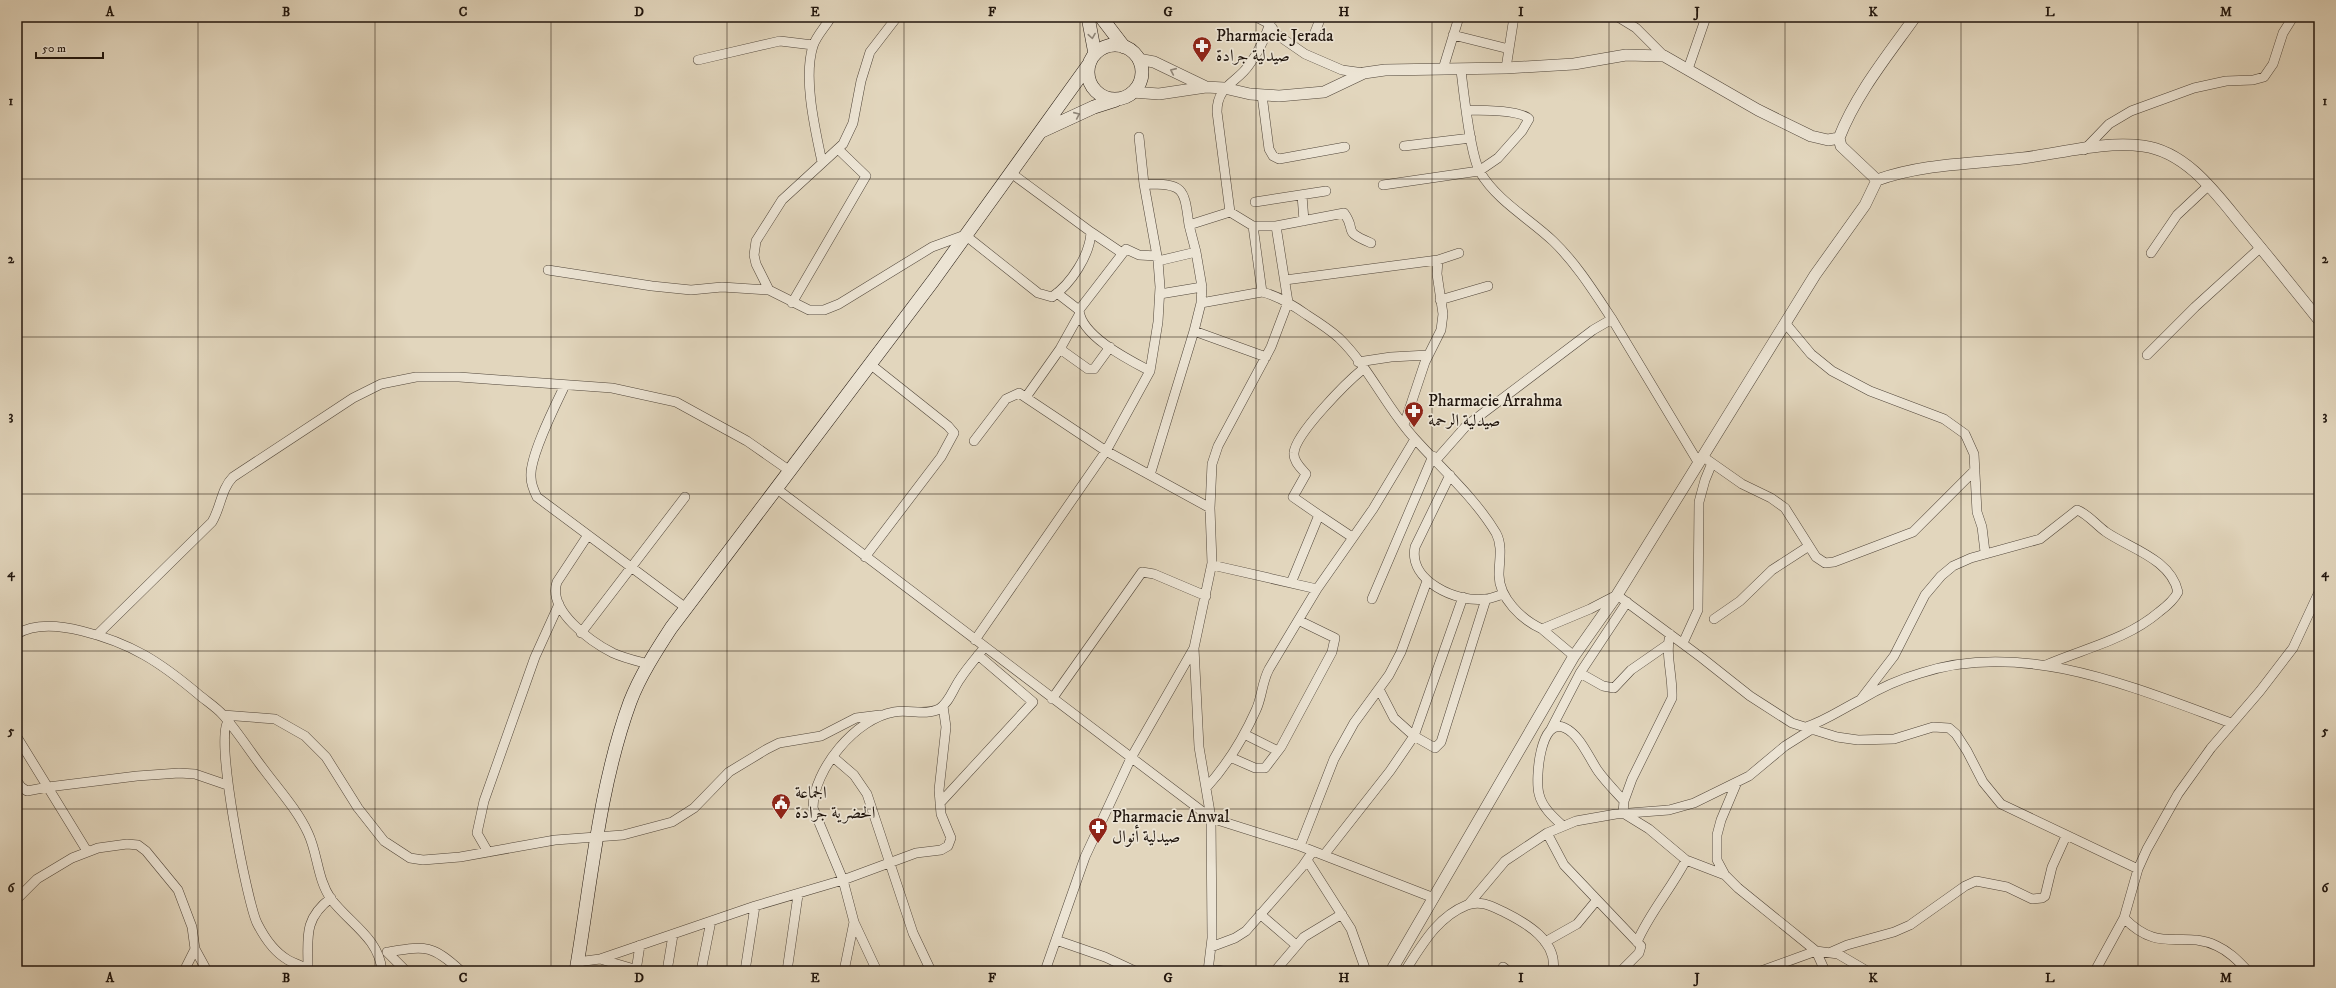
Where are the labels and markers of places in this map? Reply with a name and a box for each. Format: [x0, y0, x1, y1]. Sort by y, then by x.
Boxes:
place label: Pharmacie Jerada صيدلية جرادة [1216, 25, 1334, 67]
pharmacy icon: Pharmacie Jerada صيدلية جرادة [1191, 35, 1213, 63]
place label: Pharmacie Arrahma صيدلية الرحمة [1428, 390, 1563, 432]
pharmacy icon: Pharmacie Arrahma صيدلية الرحمة [1403, 400, 1425, 428]
place label: الجماعة الحضرية جرادة [795, 782, 876, 824]
public building icon: الجماعة الحضرية جرادة [770, 792, 792, 820]
place label: Pharmacie Anwal صيدلية أنوال [1112, 806, 1230, 848]
pharmacy icon: Pharmacie Anwal صيدلية أنوال [1087, 816, 1109, 844]

